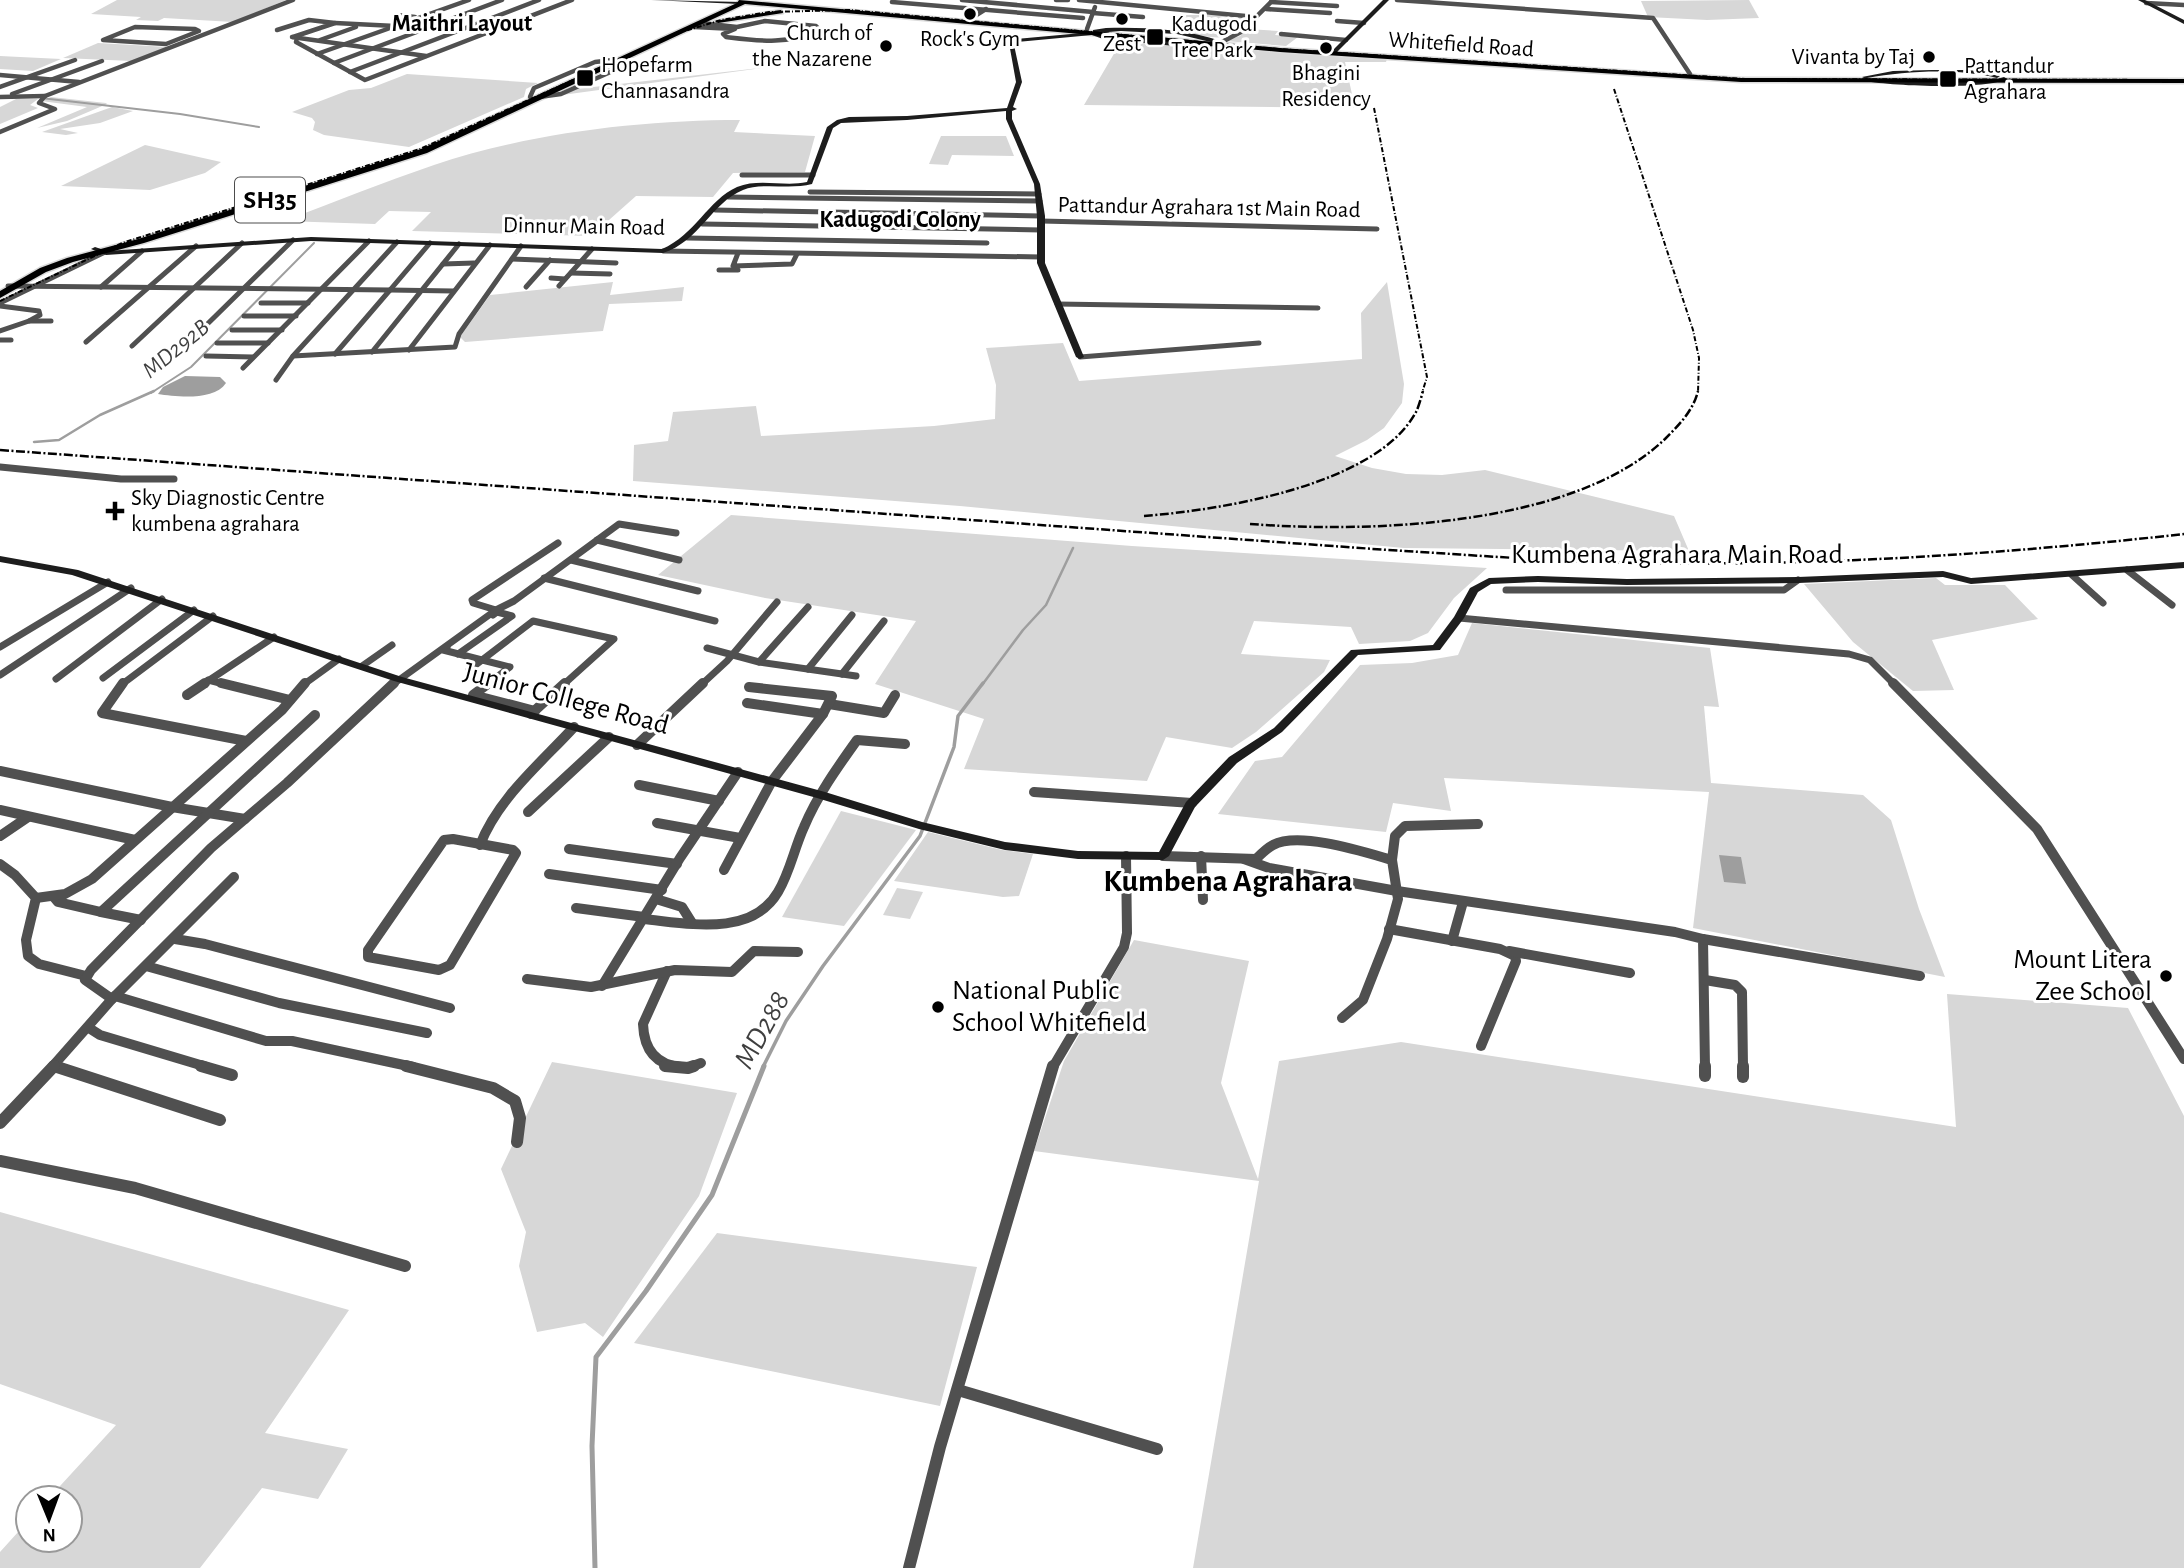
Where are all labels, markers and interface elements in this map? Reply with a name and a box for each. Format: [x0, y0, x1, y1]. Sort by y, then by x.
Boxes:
marker: Rock's Gym [962, 6, 978, 22]
marker: Zest [1114, 11, 1130, 27]
district label: Maithri Layout [392, 12, 532, 36]
place label: Kadugodi Tree Park [1171, 13, 1258, 62]
place label: Church of the Nazarene [752, 22, 874, 71]
marker: Kadugodi Tree Park [1145, 27, 1165, 47]
place label: Rock's Gym [920, 28, 1020, 51]
street label: Whitefield Road [1387, 28, 1535, 62]
place label: Zest [1103, 33, 1142, 56]
marker: Church of the Nazarene [878, 38, 894, 54]
marker: Bhagini Residency [1318, 40, 1334, 56]
place label: Vivanta by Taj [1792, 46, 1915, 69]
marker: Vivanta by Taj [1921, 49, 1937, 65]
place label: Hopefarm Channasandra [601, 54, 730, 103]
place label: Pattandur Agrahara [1964, 55, 2054, 104]
place label: Bhagini Residency [1281, 62, 1371, 111]
marker: Hopefarm Channasandra [575, 68, 595, 88]
marker: Pattandur Agrahara [1938, 69, 1958, 89]
road number: SH35 [235, 178, 305, 223]
street label: Pattandur Agrahara 1st Main Road [1057, 194, 1361, 222]
district label: Kadugodi Colony [819, 208, 981, 232]
street label: Dinnur Main Road [503, 214, 665, 240]
water label: MD292B [138, 315, 214, 383]
place label: Sky Diagnostic Centre kumbena agrahara [131, 487, 325, 536]
marker: Sky Diagnostic Centre kumbena agrahara [105, 501, 125, 521]
street label: Kumbena Agrahara Main Road [1511, 541, 1843, 569]
street label: Junior College Road [460, 658, 672, 740]
district label: Kumbena Agrahara [1103, 865, 1353, 897]
place label: Mount Litera Zee School [2013, 946, 2152, 1006]
marker: Mount Litera Zee School [2158, 968, 2174, 984]
place label: National Public School Whitefield [952, 977, 1146, 1037]
water label: MD288 [729, 986, 795, 1074]
marker: National Public School Whitefield [930, 999, 946, 1015]
north arrow [14, 1484, 84, 1554]
text: N [42, 1525, 56, 1544]

